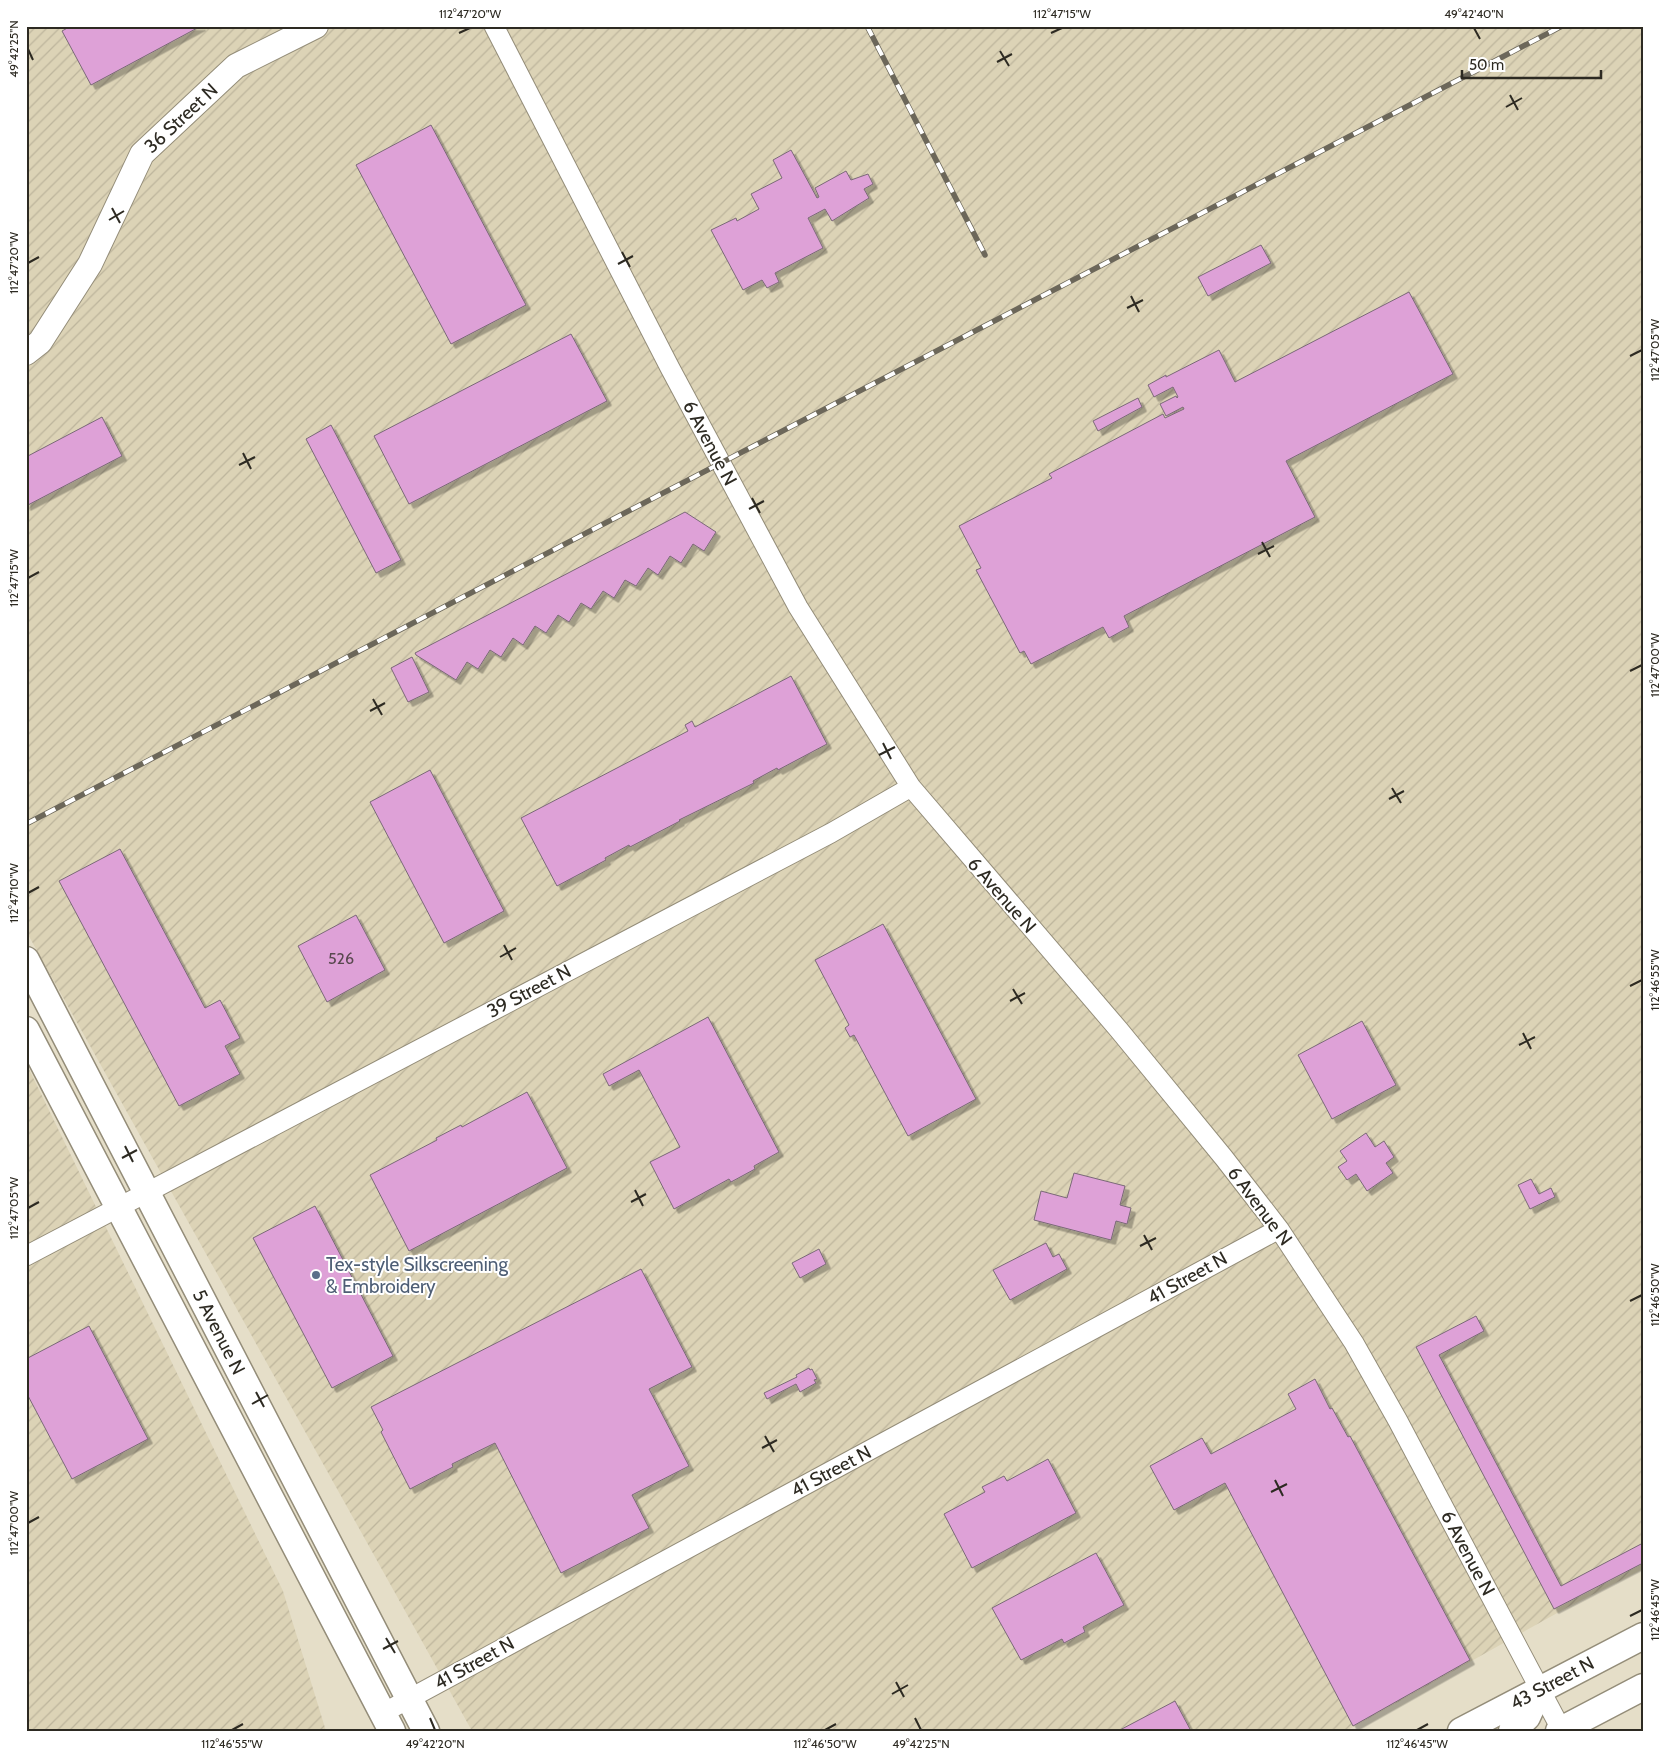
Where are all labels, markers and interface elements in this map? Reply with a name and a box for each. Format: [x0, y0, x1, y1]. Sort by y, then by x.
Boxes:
text: 112°47'20"W [439, 6, 502, 21]
text: 112°47'15"W [1033, 6, 1092, 21]
text: 49°42'40"N [1444, 6, 1504, 21]
text: 49°42'25"N [6, 20, 21, 78]
scale bar [1462, 48, 1600, 80]
text: 50 m [1469, 56, 1504, 74]
street label: 36 Street N [140, 78, 222, 158]
text: 112°47'20"W [6, 231, 21, 294]
text: 112°47'05"W [1647, 318, 1662, 381]
street label: 6 Avenue N [678, 397, 742, 489]
text: 112°47'15"W [6, 548, 21, 607]
text: 112°47'00"W [1647, 632, 1662, 697]
street label: 6 Avenue N [963, 852, 1041, 938]
text: 112°47'10"W [6, 862, 21, 923]
house number: 526 [328, 949, 354, 968]
text: 112°46'55"W [1647, 949, 1662, 1011]
street label: 39 Street N [483, 959, 575, 1023]
street label: 6 Avenue N [1223, 1162, 1297, 1250]
text: 112°47'05"W [6, 1176, 21, 1239]
street label: 41 Street N [1143, 1247, 1231, 1309]
place label: Tex-style Silkscreening & Embroidery [326, 1253, 508, 1298]
text: 112°46'50"W [1647, 1263, 1662, 1327]
marker: Tex-style Silkscreening & Embroidery [310, 1269, 322, 1281]
street label: 5 Avenue N [188, 1286, 250, 1378]
street label: 41 Street N [787, 1440, 875, 1502]
text: 112°47'00"W [6, 1490, 21, 1555]
street label: 6 Avenue N [1436, 1507, 1500, 1599]
text: 112°46'45"W [1647, 1579, 1662, 1641]
street label: 41 Street N [430, 1632, 518, 1694]
street label: 43 Street N [1506, 1651, 1598, 1715]
text: 112°46'55"W [201, 1736, 263, 1751]
text: 49°42'20"N [405, 1736, 465, 1751]
text: 112°46'50"W [793, 1736, 857, 1751]
text: 49°42'25"N [892, 1736, 950, 1751]
text: 112°46'45"W [1386, 1736, 1448, 1751]

